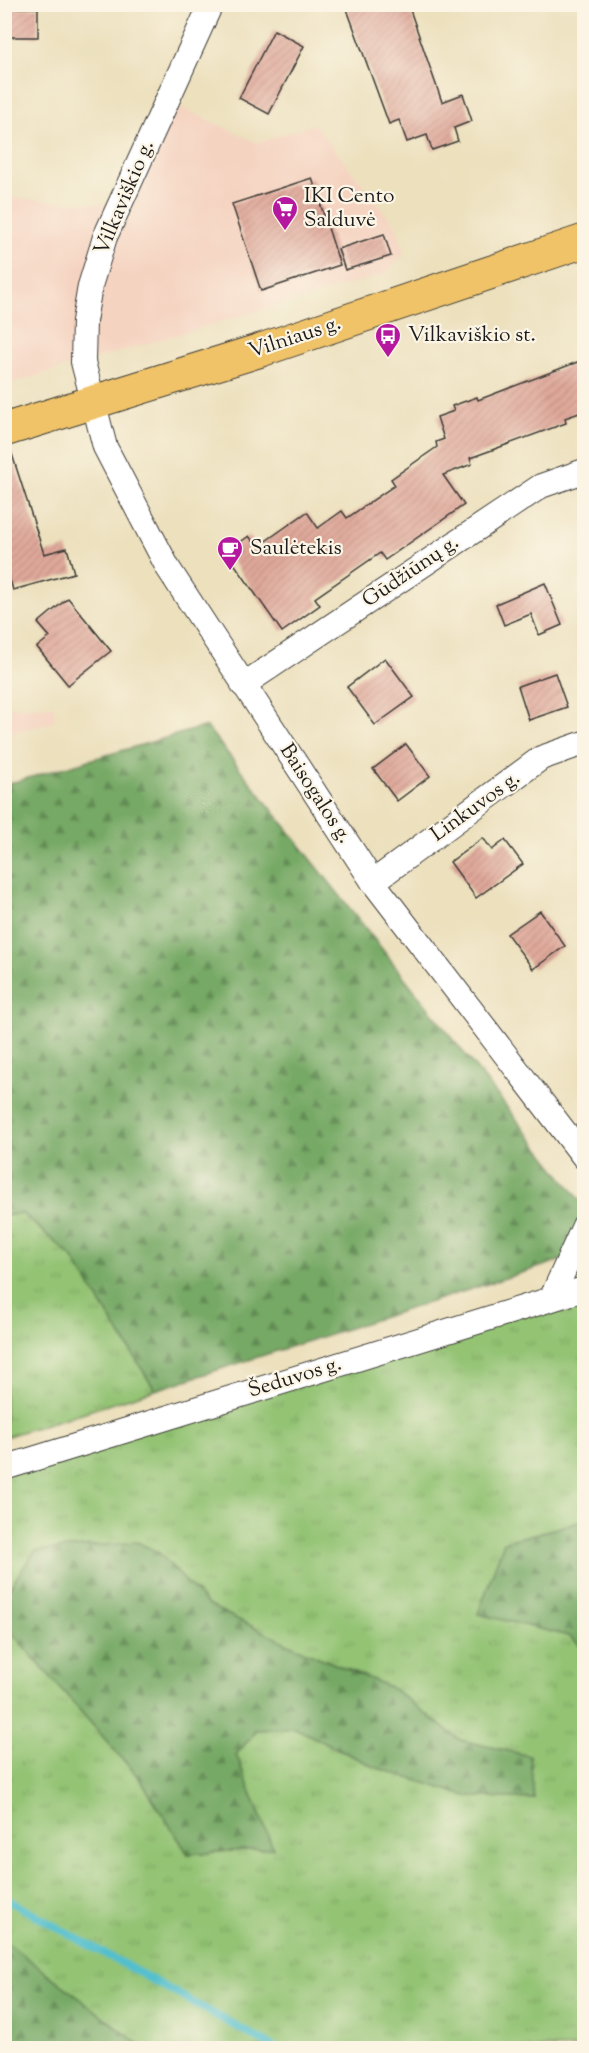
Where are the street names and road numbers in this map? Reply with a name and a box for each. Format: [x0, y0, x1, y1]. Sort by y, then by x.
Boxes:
street label: Vilkaviškio g. [87, 136, 163, 260]
street label: Vilniaus g. [245, 309, 345, 367]
street label: Gūdžiūnų g. [356, 528, 466, 616]
street label: Baisogalos g. [271, 738, 359, 850]
street label: Linkuvos g. [425, 764, 527, 850]
street label: Šeduvos g. [245, 1350, 345, 1406]

